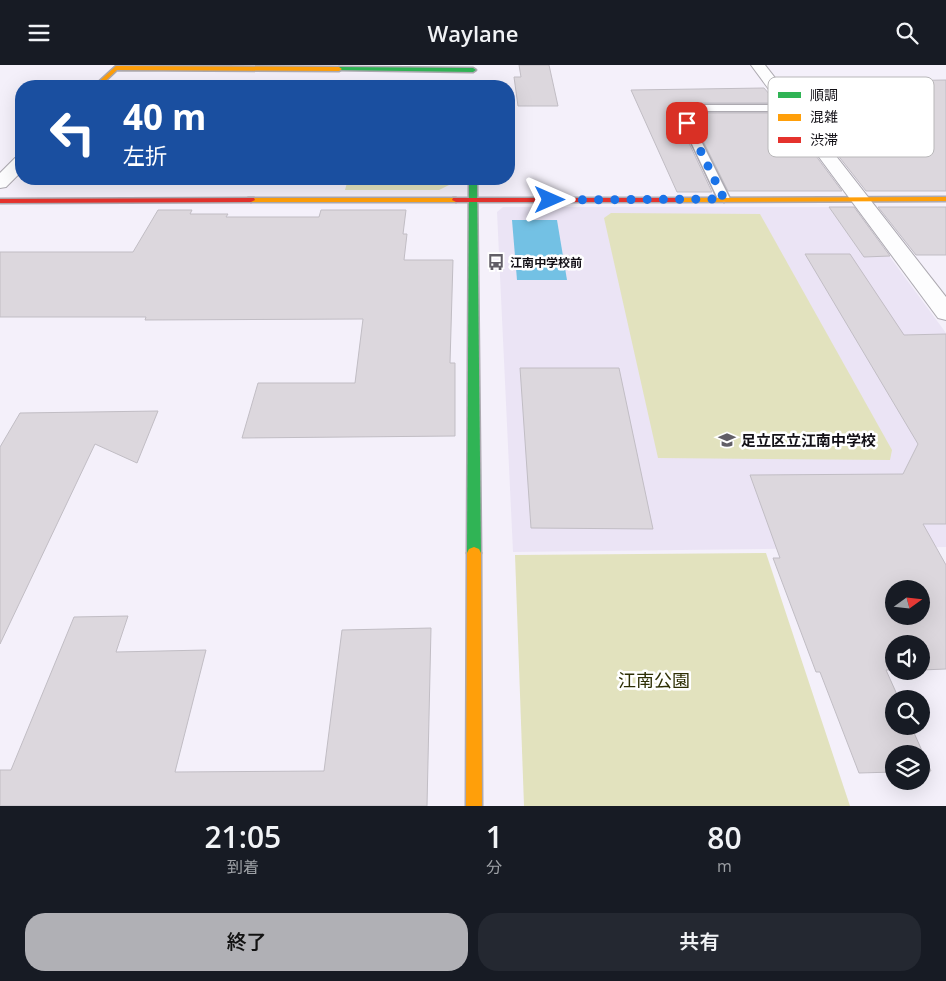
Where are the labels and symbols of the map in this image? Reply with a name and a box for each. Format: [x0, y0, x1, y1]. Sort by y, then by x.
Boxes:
legend [768, 77, 934, 157]
text: 順調 [810, 85, 838, 104]
pin [666, 102, 708, 144]
text: 混雑 [810, 107, 838, 126]
text: 渋滞 [810, 130, 838, 149]
position arrow [523, 173, 575, 225]
bus stop icon: 江南中学校前 [486, 252, 506, 272]
place label: 江南中学校前 [510, 254, 582, 271]
school or university icon: 足立区立江南中学校 [717, 430, 737, 450]
place label: 足立区立江南中学校 [741, 430, 876, 450]
north arrow [885, 580, 930, 625]
park label: 江南公園 [618, 668, 690, 692]

